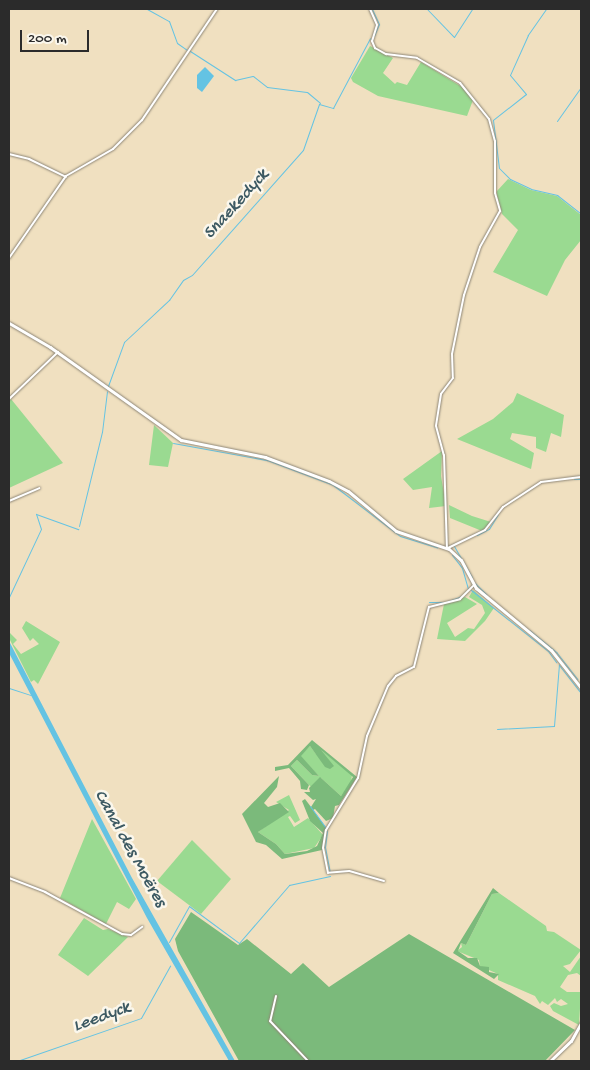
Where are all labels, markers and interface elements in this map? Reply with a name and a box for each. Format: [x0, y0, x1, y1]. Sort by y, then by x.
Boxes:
scale bar [22, 20, 91, 52]
text: 200 m [28, 30, 67, 48]
water label: Snaekedyck [200, 165, 274, 245]
water label: Canal des Moëres [88, 787, 170, 911]
water label: Leedyck [71, 998, 133, 1038]

